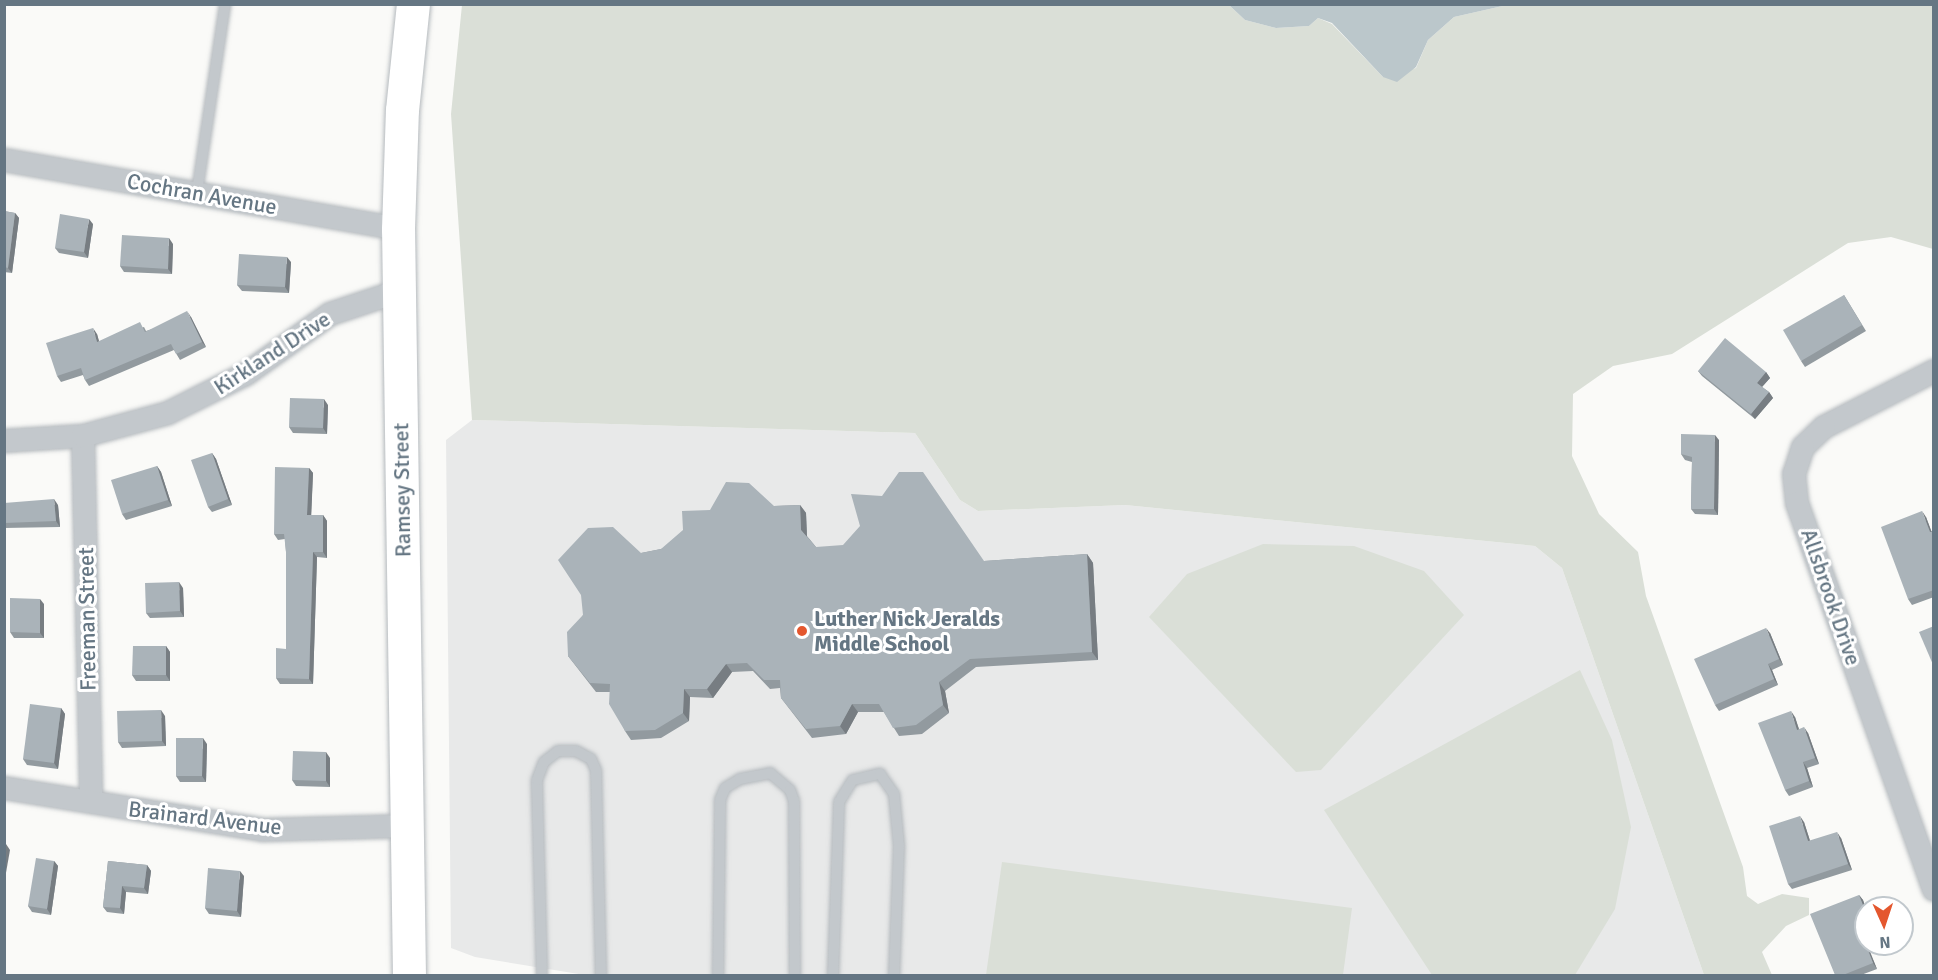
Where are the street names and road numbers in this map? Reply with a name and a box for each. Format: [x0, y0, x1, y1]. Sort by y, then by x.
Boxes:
street label: Cochran Avenue [125, 168, 279, 220]
street label: Kirkland Drive [209, 306, 335, 400]
street label: Ramsey Street [388, 423, 416, 557]
street label: Allsbrook Drive [1795, 525, 1867, 669]
street label: Freeman Street [73, 547, 101, 691]
street label: Brainard Avenue [127, 795, 283, 841]

